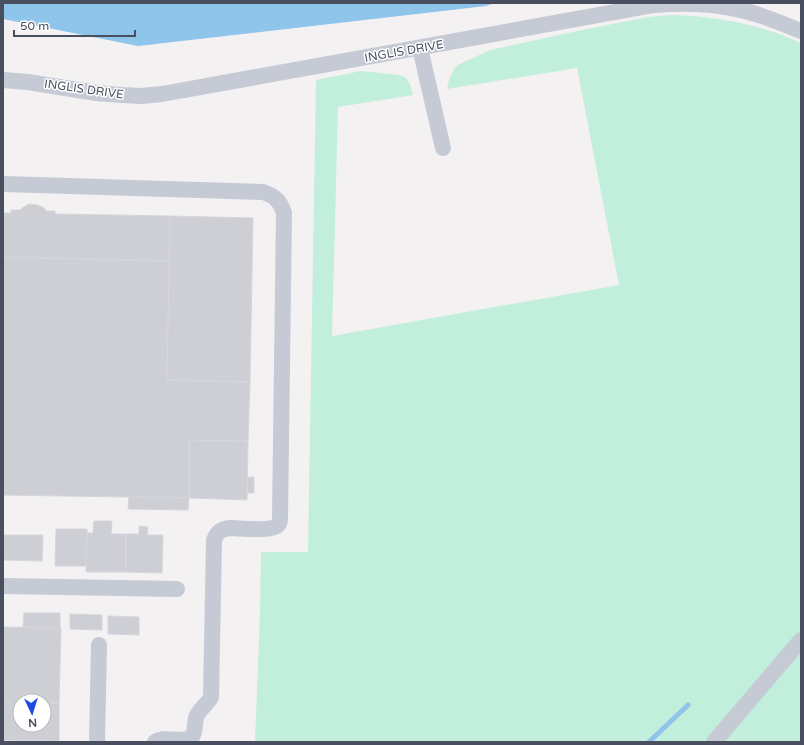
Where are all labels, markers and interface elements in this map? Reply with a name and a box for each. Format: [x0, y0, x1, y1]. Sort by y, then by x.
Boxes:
scale bar [14, 12, 135, 38]
text: 50 m [20, 19, 49, 33]
street label: INGLIS DRIVE [363, 37, 445, 65]
street label: INGLIS DRIVE [43, 77, 125, 102]
north arrow [12, 693, 52, 733]
text: N [28, 716, 38, 729]

